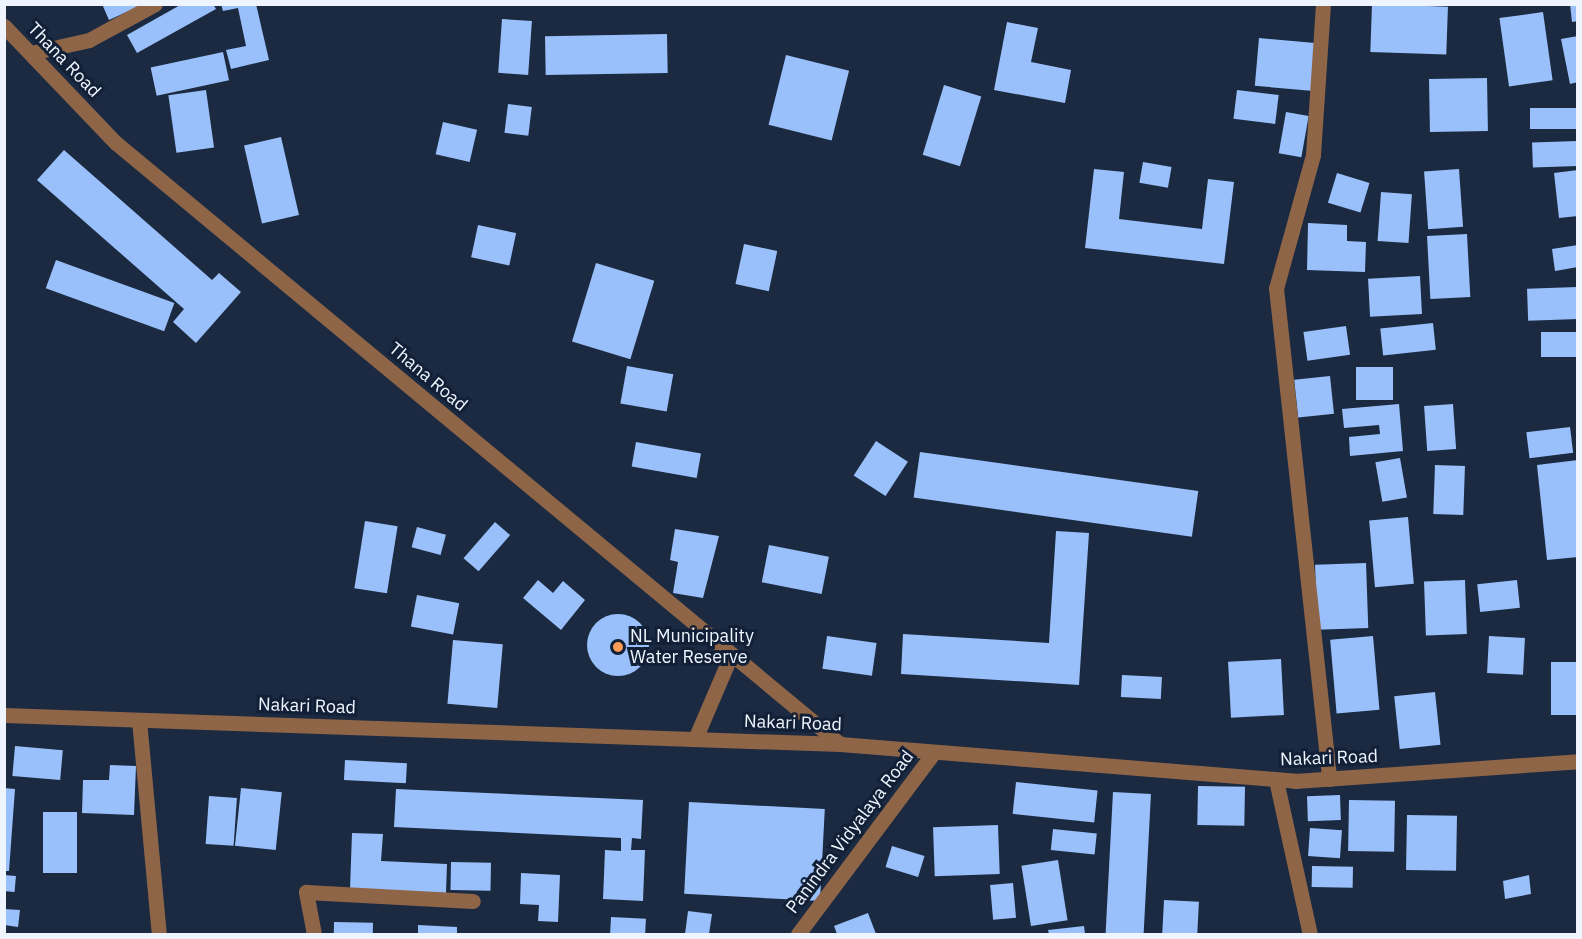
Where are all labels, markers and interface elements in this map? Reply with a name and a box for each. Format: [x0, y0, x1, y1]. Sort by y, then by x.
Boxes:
street label: Thana Road [23, 18, 105, 102]
street label: Thana Road [384, 338, 472, 416]
place label: NL Municipality Water Reserve [630, 626, 754, 668]
marker: NL Municipality Water Reserve [611, 640, 625, 654]
street label: Nakari Road [258, 693, 356, 719]
street label: Nakari Road [744, 710, 842, 736]
street label: Nakari Road [1280, 745, 1378, 771]
street label: Panindra Vidyalaya Road [782, 746, 918, 918]

